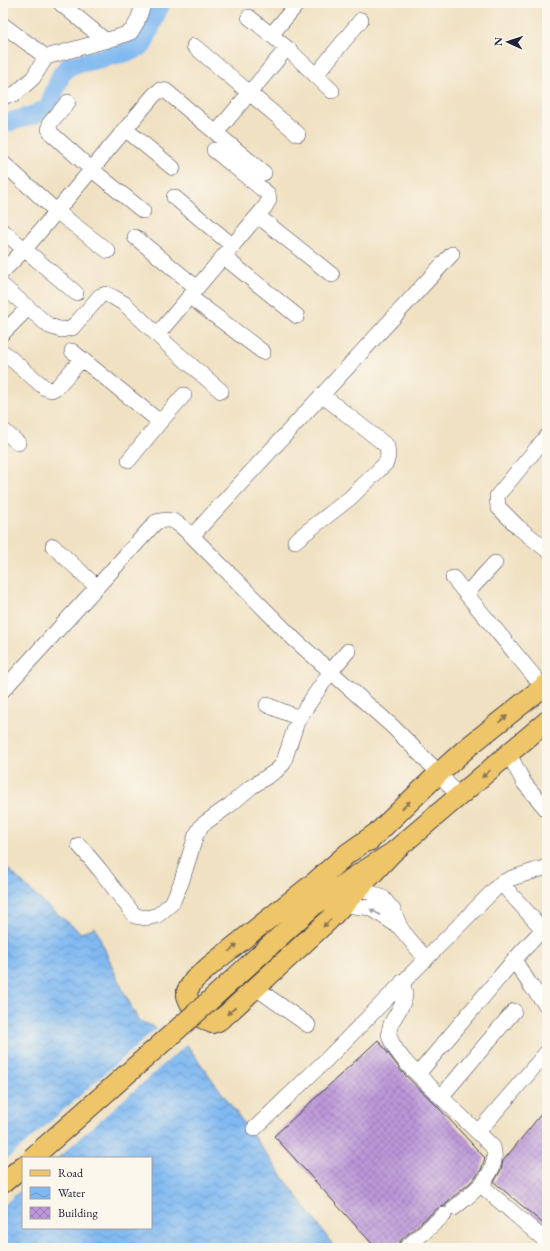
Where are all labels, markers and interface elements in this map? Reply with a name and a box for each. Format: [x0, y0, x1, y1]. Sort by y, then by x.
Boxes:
north arrow [488, 22, 528, 62]
text: N [491, 37, 505, 46]
one-way arrow [498, 715, 509, 724]
one-way arrow [481, 769, 490, 778]
one-way arrow [401, 800, 411, 810]
one-way arrow [369, 908, 381, 915]
one-way arrow [322, 918, 332, 928]
one-way arrow [227, 943, 238, 952]
one-way arrow [226, 1006, 236, 1015]
legend [22, 1157, 152, 1229]
text: Road [58, 1165, 84, 1181]
text: Water [58, 1185, 85, 1201]
text: Building [58, 1205, 99, 1221]

